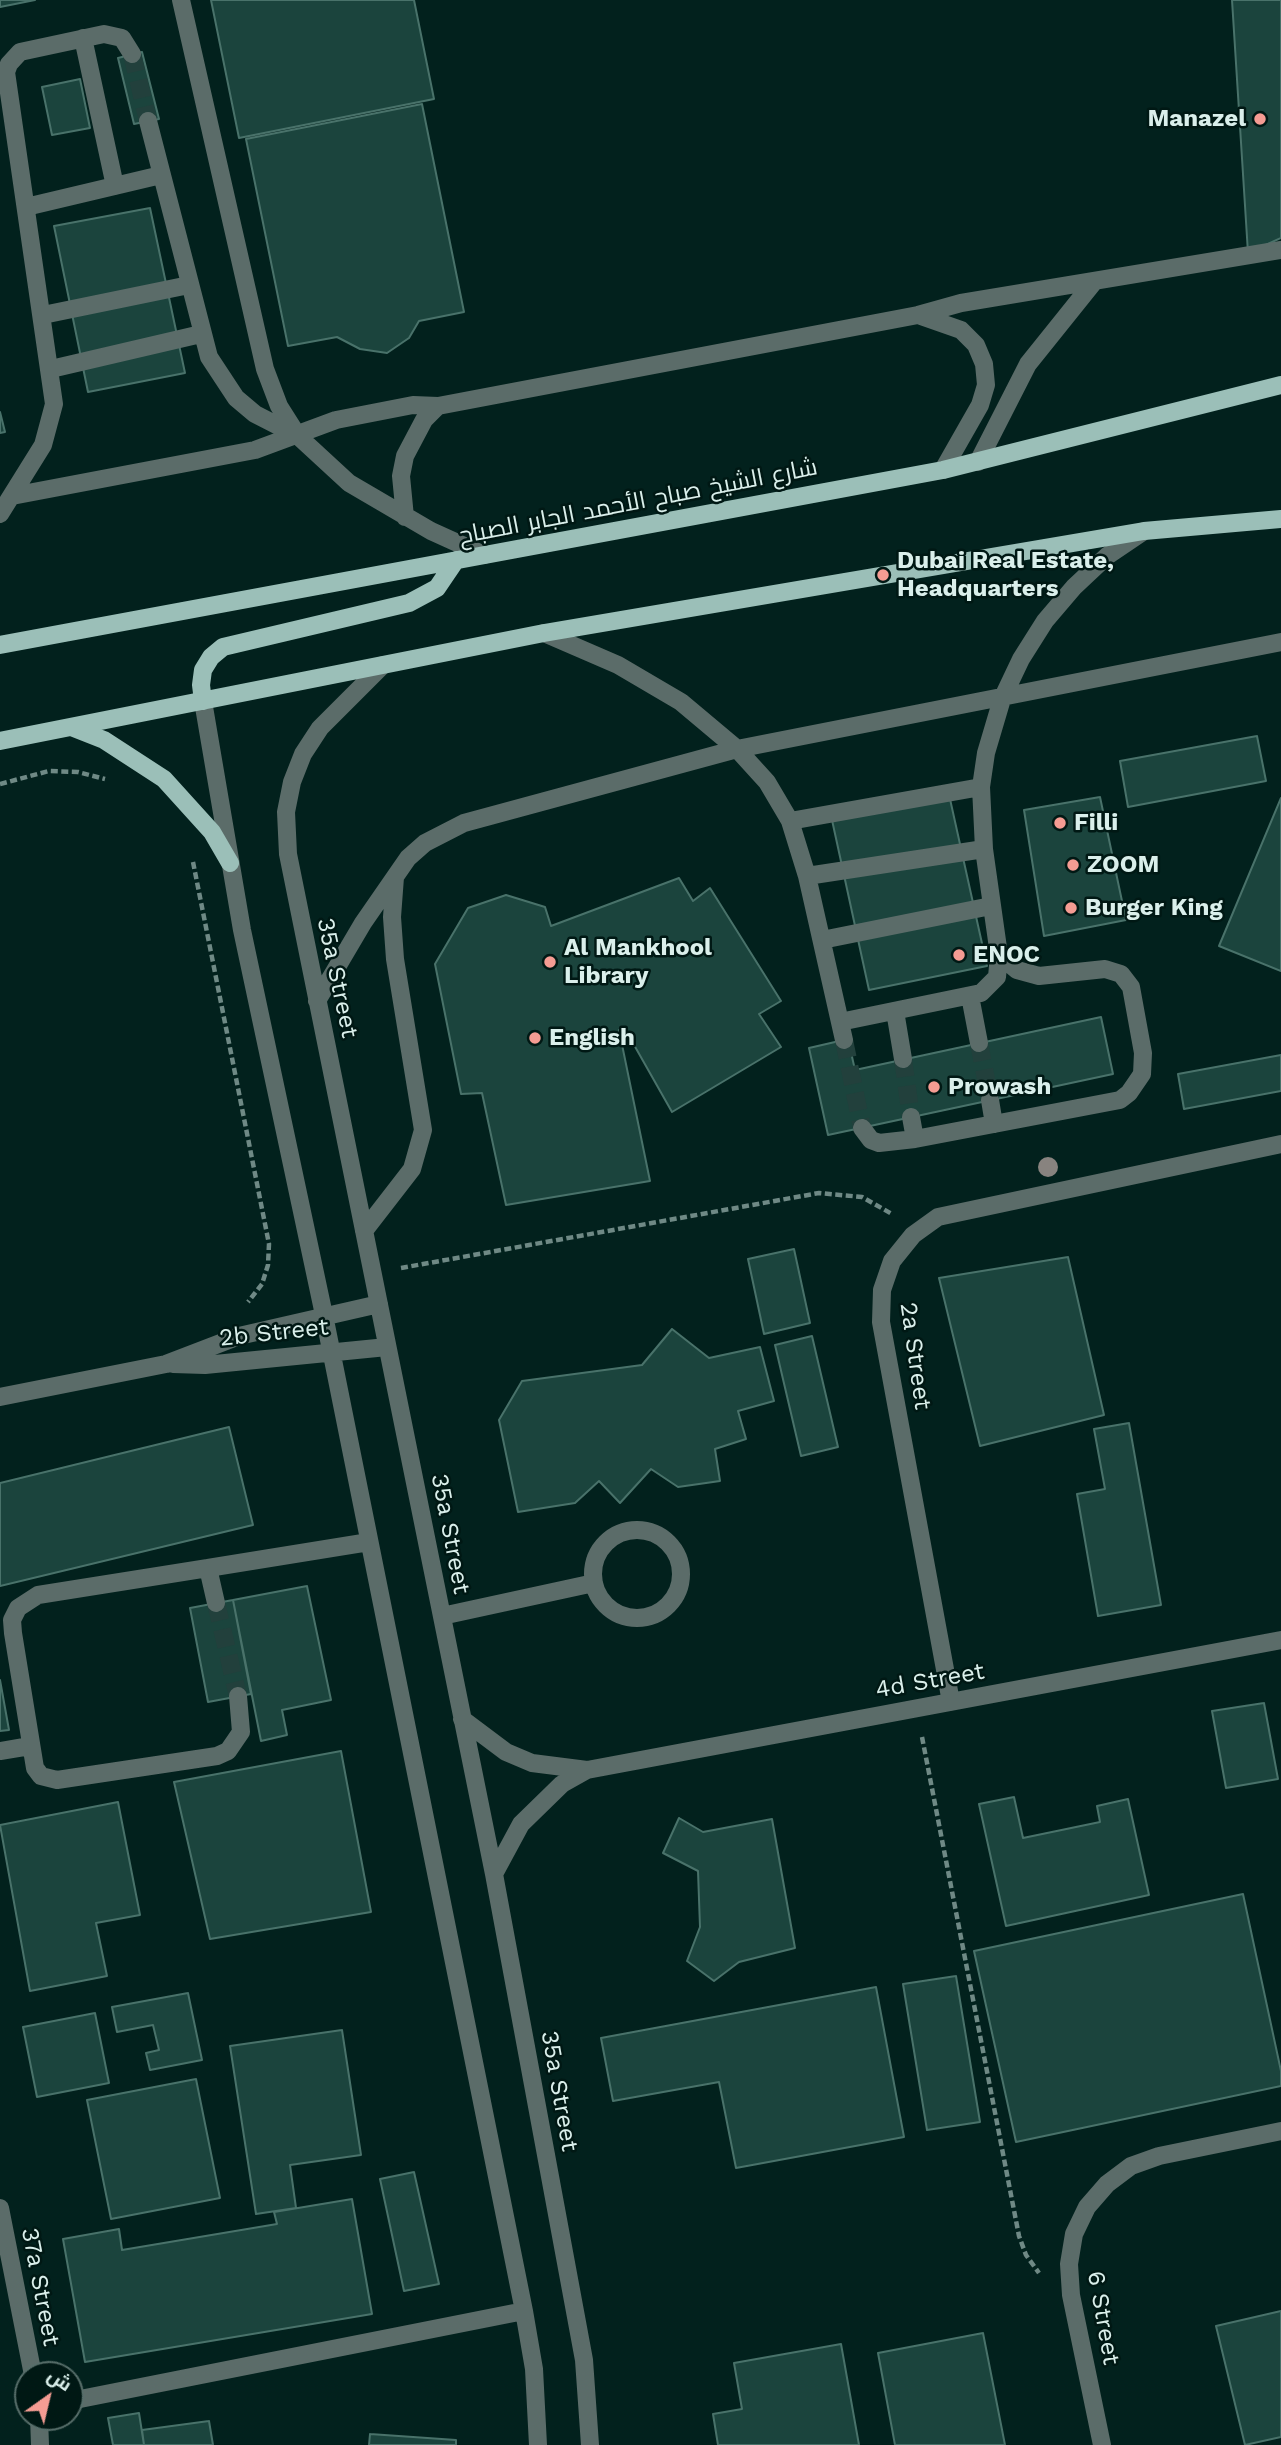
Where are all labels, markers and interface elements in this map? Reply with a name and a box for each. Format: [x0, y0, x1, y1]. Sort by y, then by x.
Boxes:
place label: Manazel [1147, 105, 1246, 133]
marker: Manazel [1252, 111, 1268, 127]
street label: شارع الشيخ صباح الأحمد الجابر الصباح [456, 453, 820, 551]
place label: Dubai Real Estate, Headquarters [897, 547, 1114, 603]
marker: Dubai Real Estate, Headquarters [875, 567, 891, 583]
place label: Filli [1074, 809, 1118, 837]
marker: Filli [1052, 815, 1068, 831]
place label: ZOOM [1087, 851, 1159, 879]
marker: ZOOM [1065, 857, 1081, 873]
place label: Burger King [1085, 894, 1223, 922]
marker: Burger King [1063, 900, 1079, 916]
street label: 35a Street [310, 915, 364, 1041]
place label: Al Mankhool Library [564, 934, 712, 990]
place label: ENOC [973, 941, 1040, 969]
marker: ENOC [951, 947, 967, 963]
marker: Al Mankhool Library [542, 954, 558, 970]
place label: English [549, 1024, 635, 1052]
marker: English [527, 1030, 543, 1046]
place label: Prowash [948, 1073, 1051, 1101]
marker: Prowash [926, 1079, 942, 1095]
street label: 2a Street [893, 1301, 937, 1411]
street label: 2b Street [218, 1313, 330, 1353]
street label: 35a Street [424, 1471, 476, 1597]
street label: 4d Street [873, 1657, 987, 1705]
street label: 35a Street [534, 2028, 584, 2154]
street label: 37a Street [14, 2225, 66, 2349]
street label: 6 Street [1081, 2269, 1125, 2367]
north arrow [14, 2361, 84, 2431]
text: ش [43, 2363, 76, 2396]

